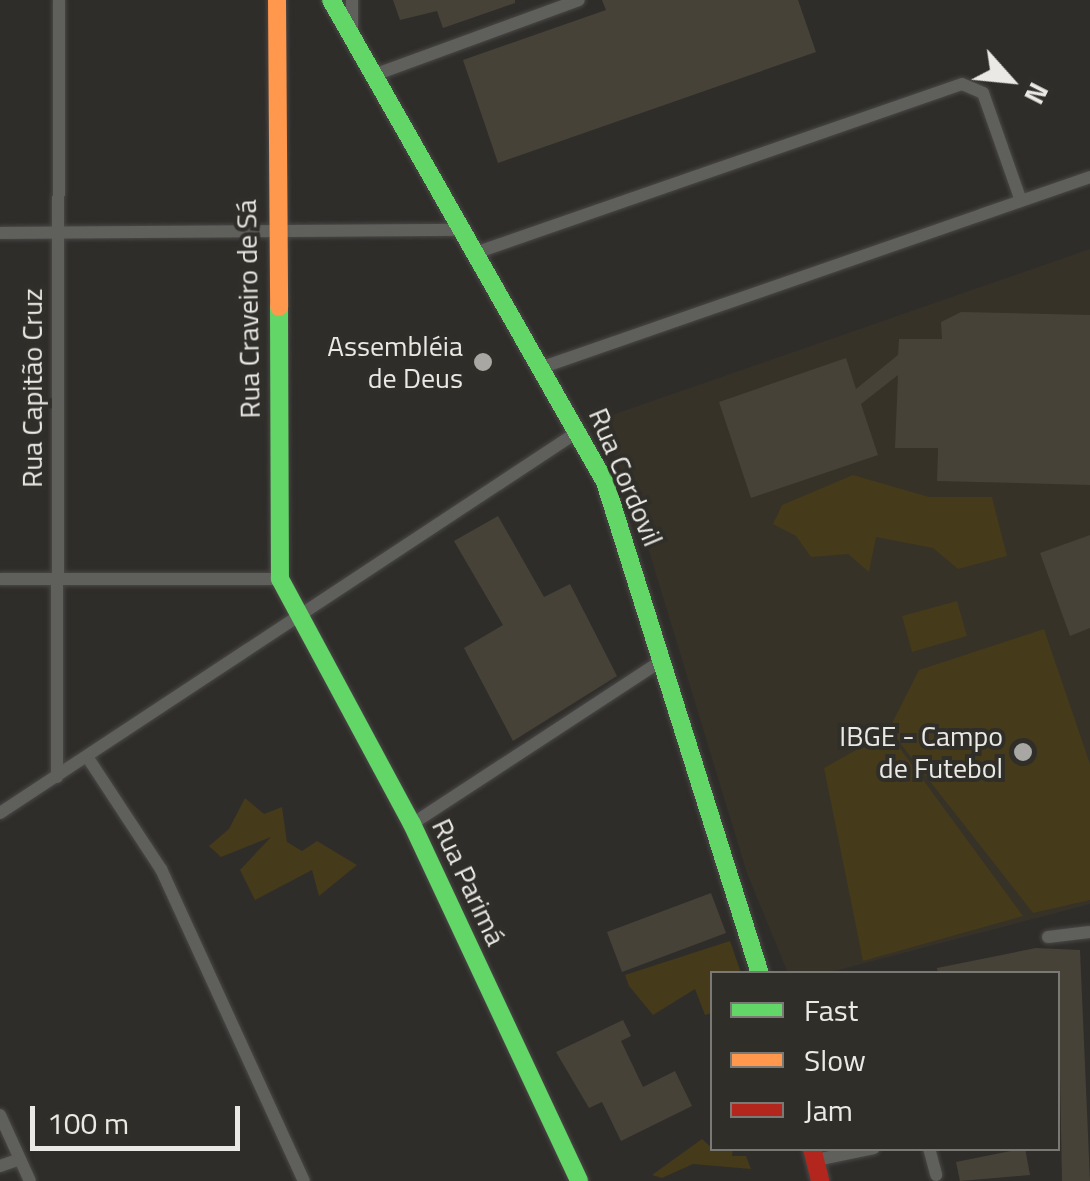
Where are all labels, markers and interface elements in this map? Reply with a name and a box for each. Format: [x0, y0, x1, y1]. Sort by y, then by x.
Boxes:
north arrow [960, 30, 1060, 130]
text: N [1014, 75, 1061, 112]
street label: Rua Craveiro de Sá [229, 199, 267, 419]
street label: Rua Capitão Cruz [15, 288, 49, 488]
place label: Assembléia de Deus [327, 329, 463, 395]
marker: Assembléia de Deus [472, 351, 494, 373]
street label: Rua Cordovil [582, 403, 670, 551]
place label: IBGE - Campo de Futebol [839, 719, 1003, 785]
marker: IBGE - Campo de Futebol [1012, 741, 1034, 763]
street label: Rua Parimá [425, 813, 513, 951]
legend [710, 971, 1060, 1151]
text: Fast [804, 987, 858, 1033]
text: Slow [804, 1037, 866, 1083]
scale bar [35, 1086, 245, 1148]
text: Jam [804, 1087, 853, 1133]
text: 100 m [47, 1100, 129, 1146]

